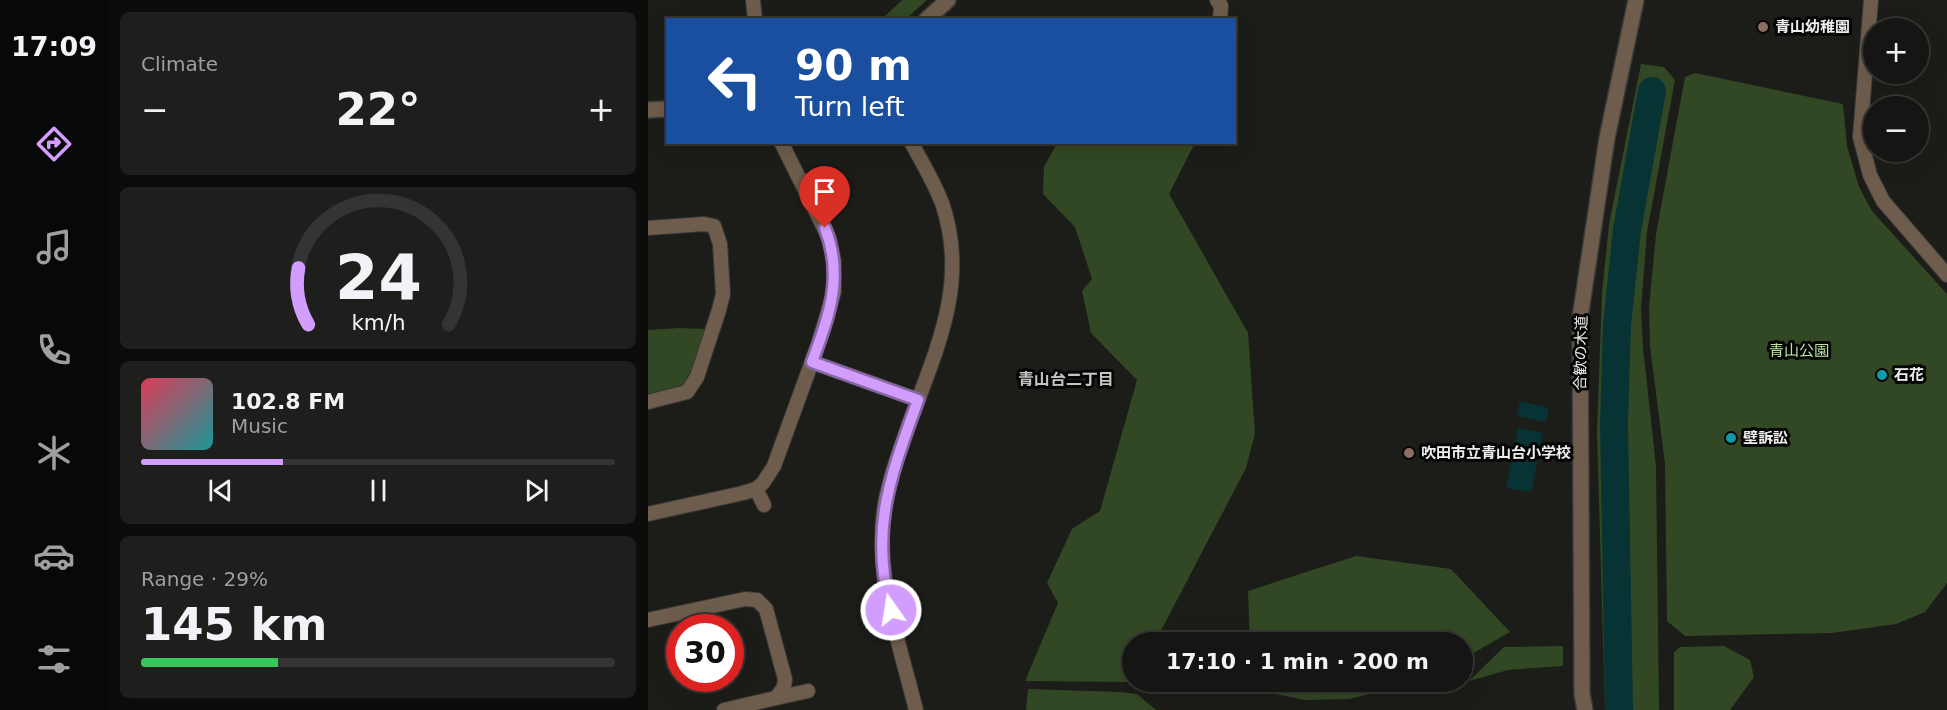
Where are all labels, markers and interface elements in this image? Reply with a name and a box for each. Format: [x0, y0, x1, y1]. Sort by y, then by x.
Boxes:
place label: 青山幼稚園 [1775, 18, 1850, 36]
map controls [1863, 18, 1929, 162]
button: + [1863, 18, 1929, 84]
marker: 青山幼稚園 [1756, 20, 1770, 34]
text: 17:09 [11, 31, 97, 62]
text: 90 m [795, 41, 912, 90]
icon: left [696, 42, 774, 120]
text: Climate [141, 52, 218, 76]
text: 22° [335, 83, 421, 136]
text: − [141, 90, 169, 129]
text: + [587, 90, 615, 129]
text: Turn left [795, 91, 905, 122]
button: − [1863, 96, 1929, 162]
icon: directions [33, 123, 75, 165]
pin [799, 166, 850, 228]
icon: arrive [808, 175, 841, 208]
icon: music [33, 226, 75, 268]
text: 24 [335, 241, 421, 314]
text: km/h [351, 310, 405, 335]
street label: 合歓の木道 [1571, 315, 1591, 391]
icon: phone [33, 329, 75, 371]
park label: 青山公園 [1769, 342, 1829, 360]
place label: 石花 [1894, 366, 1924, 384]
marker: 石花 [1875, 368, 1889, 382]
district label: 青山台二丁目 [1018, 370, 1114, 389]
text: 102.8 FM [231, 389, 345, 414]
text: Music [231, 414, 288, 438]
place label: 壁訴訟 [1743, 429, 1788, 447]
marker: 壁訴訟 [1724, 431, 1738, 445]
icon: climate [33, 432, 75, 474]
place label: 吹田市立青山台小学校 [1421, 444, 1571, 462]
marker: 吹田市立青山台小学校 [1402, 446, 1416, 460]
icon: previous [204, 474, 237, 507]
icon: pause [362, 474, 395, 507]
icon: next [520, 474, 553, 507]
icon: car [33, 535, 75, 577]
text: Range · 29% [141, 567, 268, 591]
position arrow [859, 578, 923, 642]
text: 145 km [141, 598, 327, 651]
speed limit sign: 30 [666, 614, 744, 692]
icon: filters [33, 638, 75, 680]
text: 17:10 · 1 min · 200 m [1166, 649, 1429, 674]

